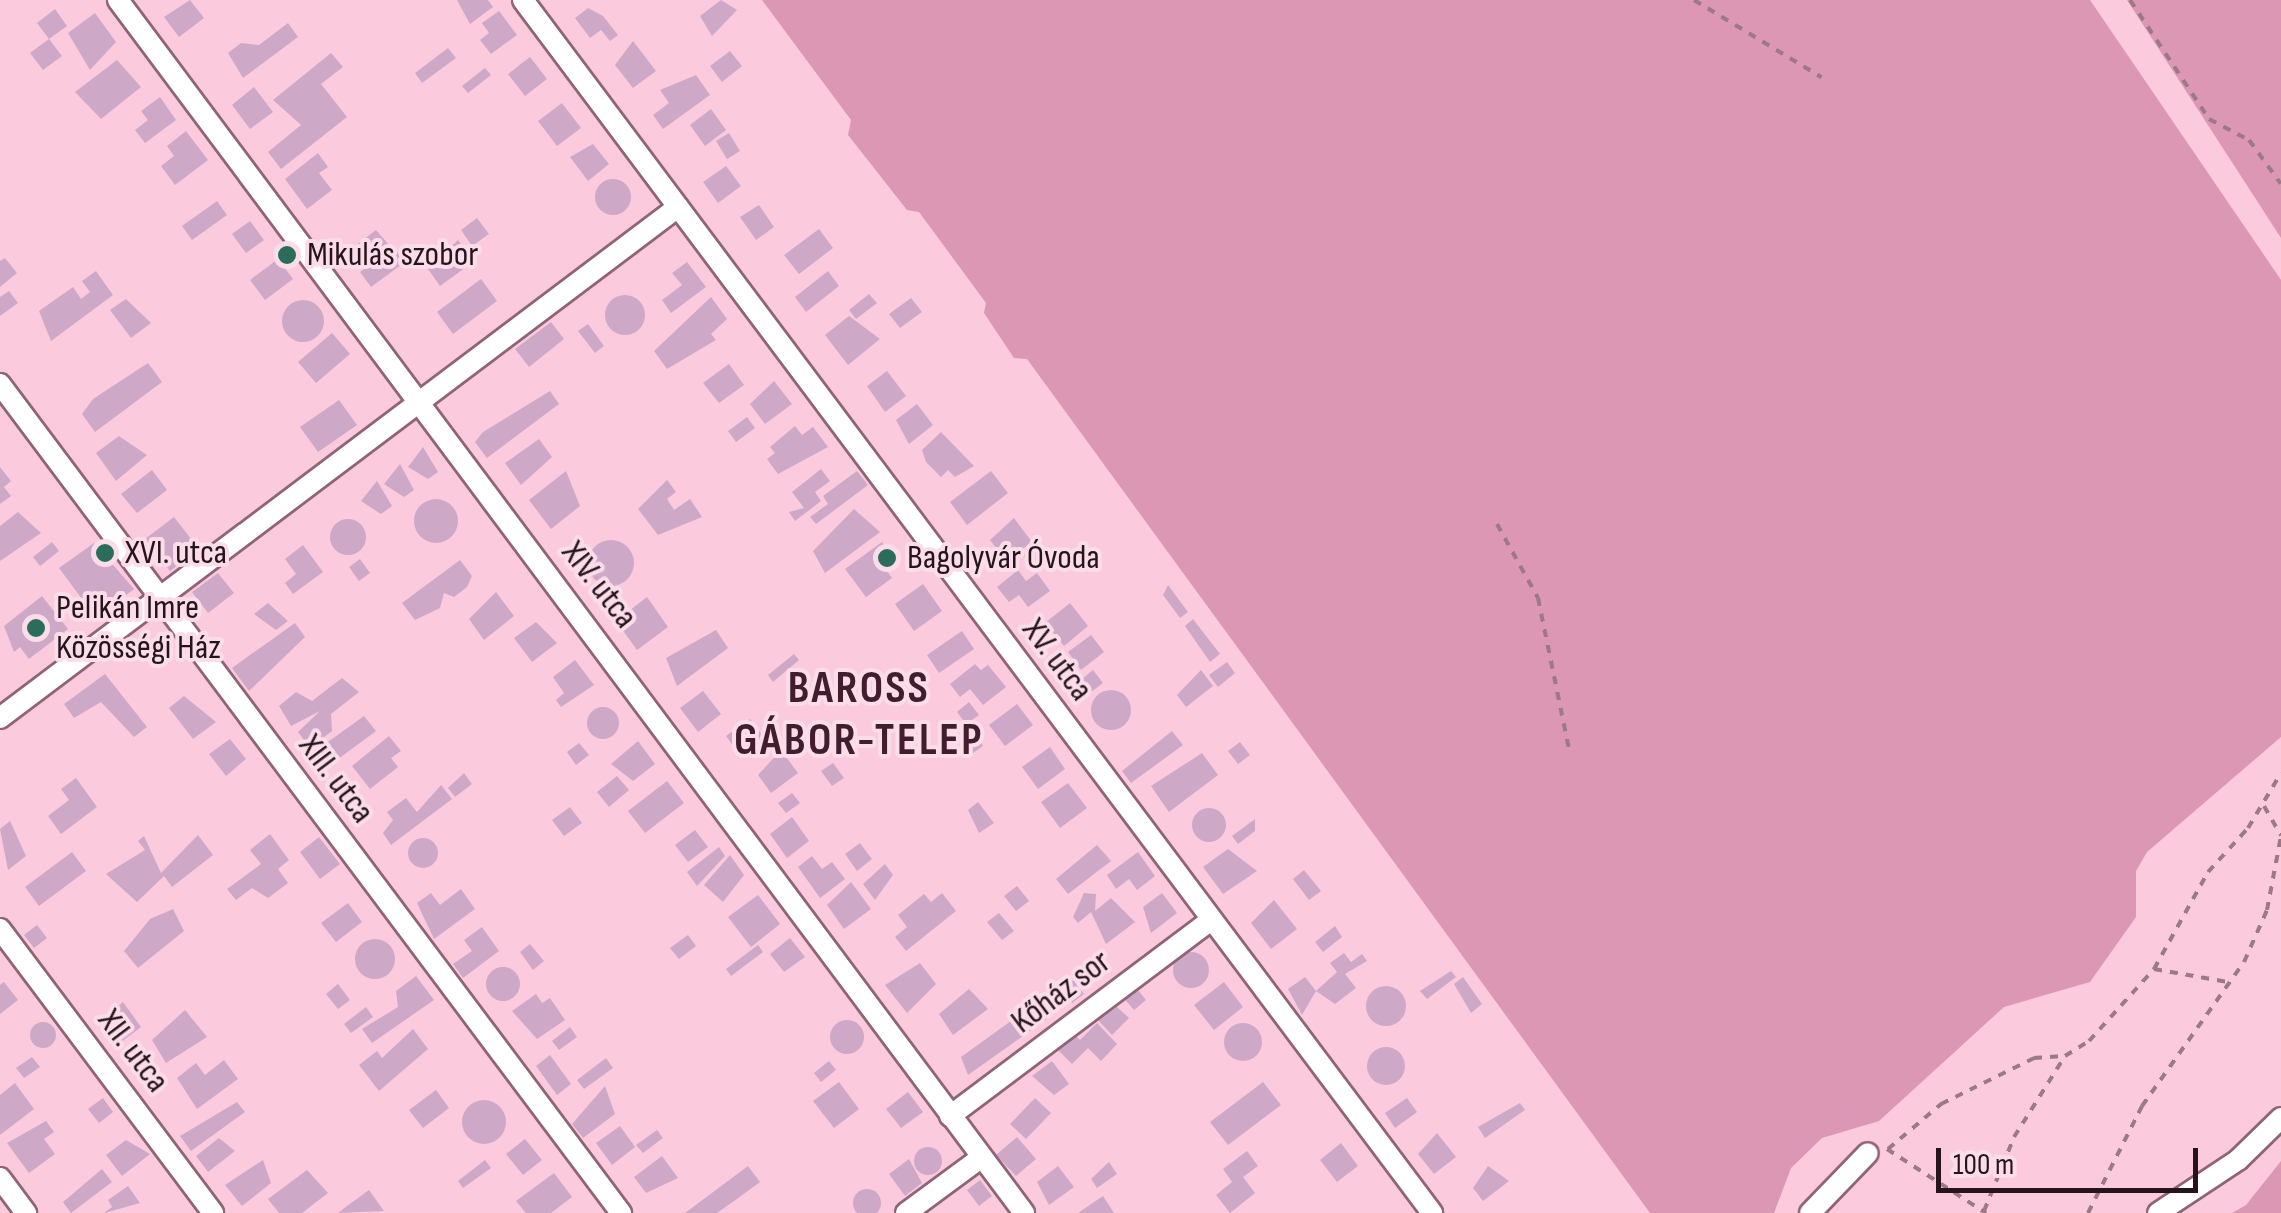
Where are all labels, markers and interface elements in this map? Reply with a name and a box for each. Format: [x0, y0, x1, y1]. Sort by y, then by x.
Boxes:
place label: Mikulás szobor [307, 234, 478, 276]
marker: Mikulás szobor [276, 244, 298, 266]
place label: XVI. utca [125, 532, 227, 574]
street label: XIV. utca [552, 533, 646, 637]
place label: Bagolyvár Óvoda [907, 537, 1100, 579]
marker: XVI. utca [94, 542, 116, 564]
marker: Bagolyvár Óvoda [876, 547, 898, 569]
place label: Pelikán Imre Közösségi Ház [56, 587, 221, 669]
street label: XV. utca [1012, 611, 1102, 709]
marker: Pelikán Imre Közösségi Ház [25, 617, 47, 639]
district label: BAROSS GÁBOR-TELEP [734, 662, 984, 768]
street label: XIII. utca [289, 726, 383, 832]
street label: Kőház sor [1003, 941, 1119, 1043]
street label: XII. utca [88, 1001, 178, 1101]
scale bar [1941, 1128, 2204, 1190]
text: 100 m [1953, 1147, 2014, 1183]

